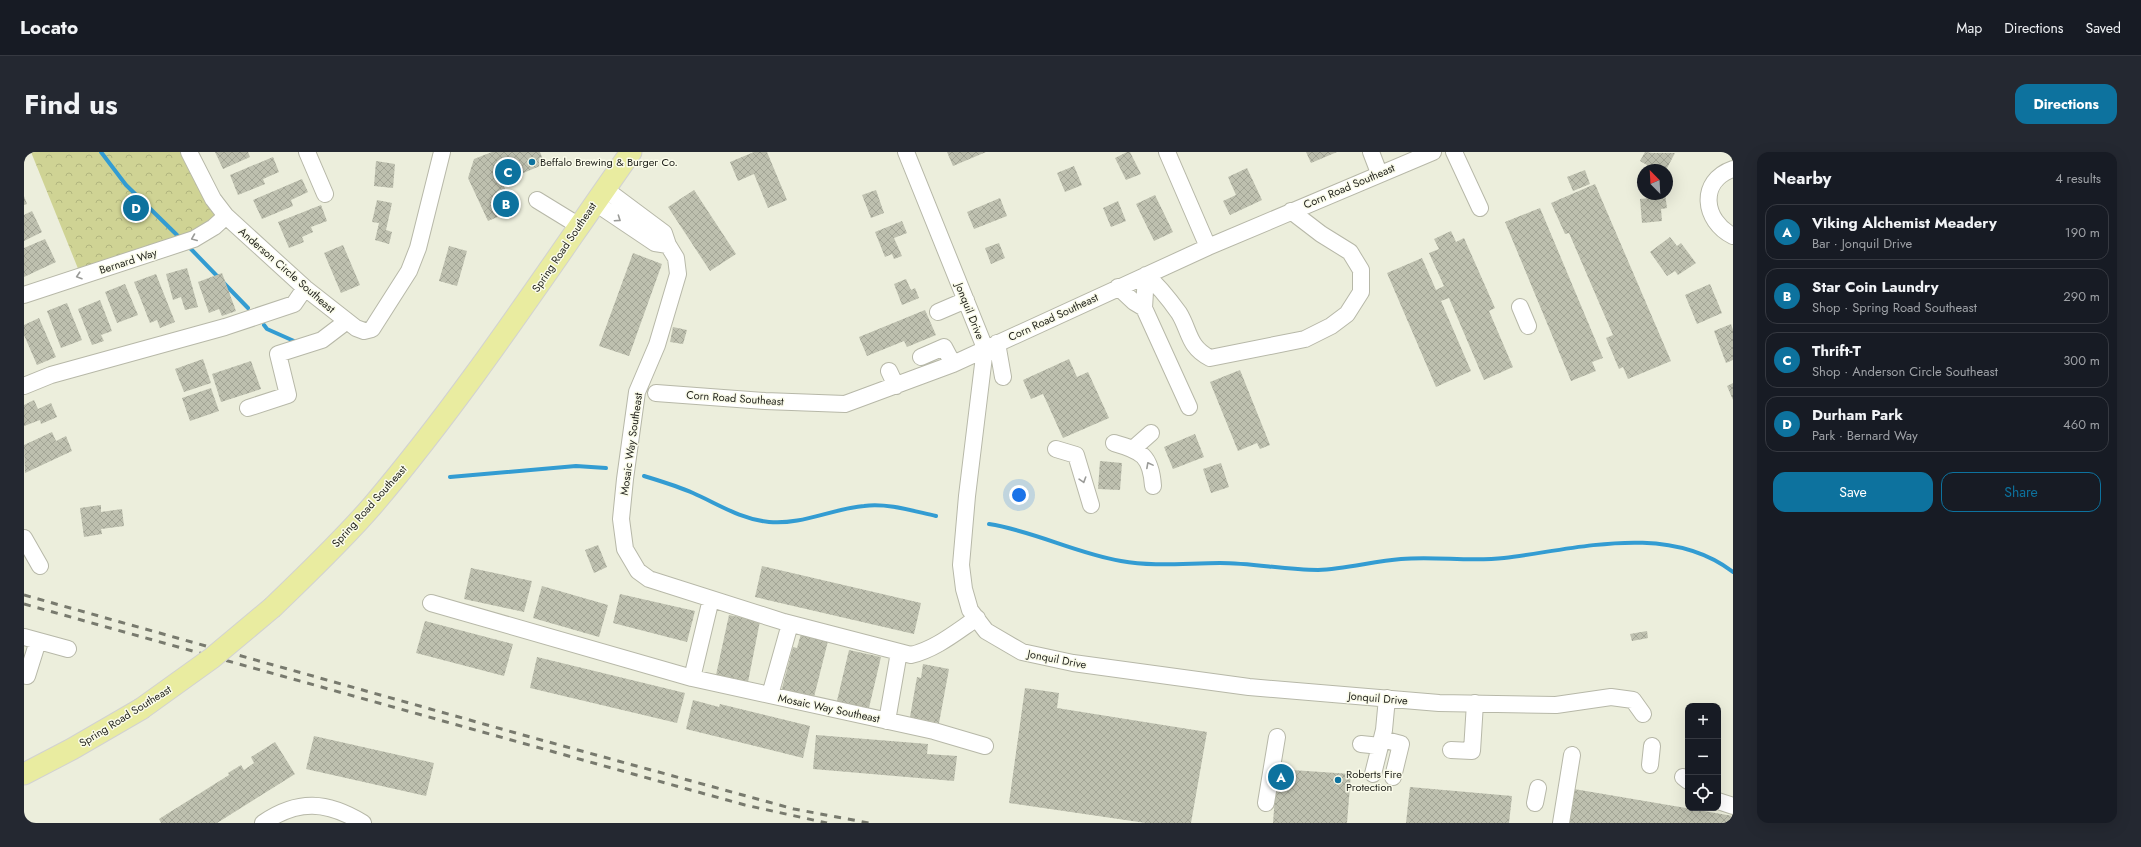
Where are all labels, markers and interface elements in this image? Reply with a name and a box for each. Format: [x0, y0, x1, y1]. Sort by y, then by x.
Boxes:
text: Locato [20, 14, 78, 41]
text: Map [1956, 18, 1982, 38]
text: Directions [2004, 18, 2064, 38]
text: Saved [2086, 18, 2121, 38]
text: Find us [24, 84, 118, 125]
button: Directions [2015, 84, 2117, 124]
place label: Beffalo Brewing & Burger Co. [540, 154, 678, 170]
pin: C [495, 157, 521, 187]
marker: Beffalo Brewing & Burger Co. [527, 157, 537, 167]
street label: Corn Road Southeast [1301, 159, 1397, 212]
north arrow [1637, 164, 1673, 200]
text: Nearby [1773, 166, 1831, 190]
text: 4 results [2055, 169, 2101, 188]
pin: B [493, 189, 519, 219]
pin: D [123, 193, 149, 223]
street label: Spring Road Southeast [528, 198, 600, 295]
text: Viking Alchemist Meadery [1812, 212, 1997, 234]
one-way arrow [614, 214, 621, 221]
text: A [1782, 223, 1792, 242]
text: 190 m [2065, 223, 2100, 242]
street label: Anderson Circle Southeast [235, 224, 339, 317]
one-way arrow [190, 234, 197, 242]
text: Bar · Jonquil Drive [1812, 234, 1912, 253]
street label: Bernard Way [97, 244, 159, 278]
one-way arrow [76, 272, 83, 280]
text: Star Coin Laundry [1812, 276, 1938, 298]
street label: Jonquil Drive [951, 279, 989, 342]
text: B [1783, 287, 1791, 306]
text: 290 m [2063, 287, 2100, 306]
street label: Corn Road Southeast [1005, 289, 1101, 345]
text: Shop · Spring Road Southeast [1812, 298, 1977, 317]
text: Thrift-T [1812, 340, 1861, 362]
text: C [1782, 351, 1792, 370]
text: 300 m [2063, 351, 2100, 370]
text: Shop · Anderson Circle Southeast [1812, 362, 1998, 381]
street label: Corn Road Southeast [686, 387, 785, 409]
street label: Mosaic Way Southeast [616, 391, 646, 496]
text: Durham Park [1812, 404, 1903, 426]
text: D [1782, 415, 1792, 434]
text: 460 m [2063, 415, 2100, 434]
text: Park · Bernard Way [1812, 426, 1918, 445]
street label: Spring Road Southeast [328, 461, 410, 551]
one-way arrow [1146, 461, 1154, 469]
button: Save [1773, 472, 1933, 512]
button: Share [1941, 472, 2101, 512]
one-way arrow [1078, 476, 1087, 483]
your location [1009, 485, 1029, 505]
street label: Jonquil Drive [1024, 645, 1088, 673]
street label: Spring Road Southeast [76, 681, 174, 751]
street label: Jonquil Drive [1346, 687, 1409, 709]
street label: Mosaic Way Southeast [777, 689, 882, 727]
map controls [1685, 703, 1721, 811]
button: + [1685, 703, 1721, 739]
button: − [1685, 739, 1721, 775]
pin: A [1268, 762, 1294, 792]
place label: Roberts Fire Protection [1346, 766, 1402, 795]
marker: Roberts Fire Protection [1333, 775, 1343, 785]
button: locate [1685, 775, 1721, 811]

